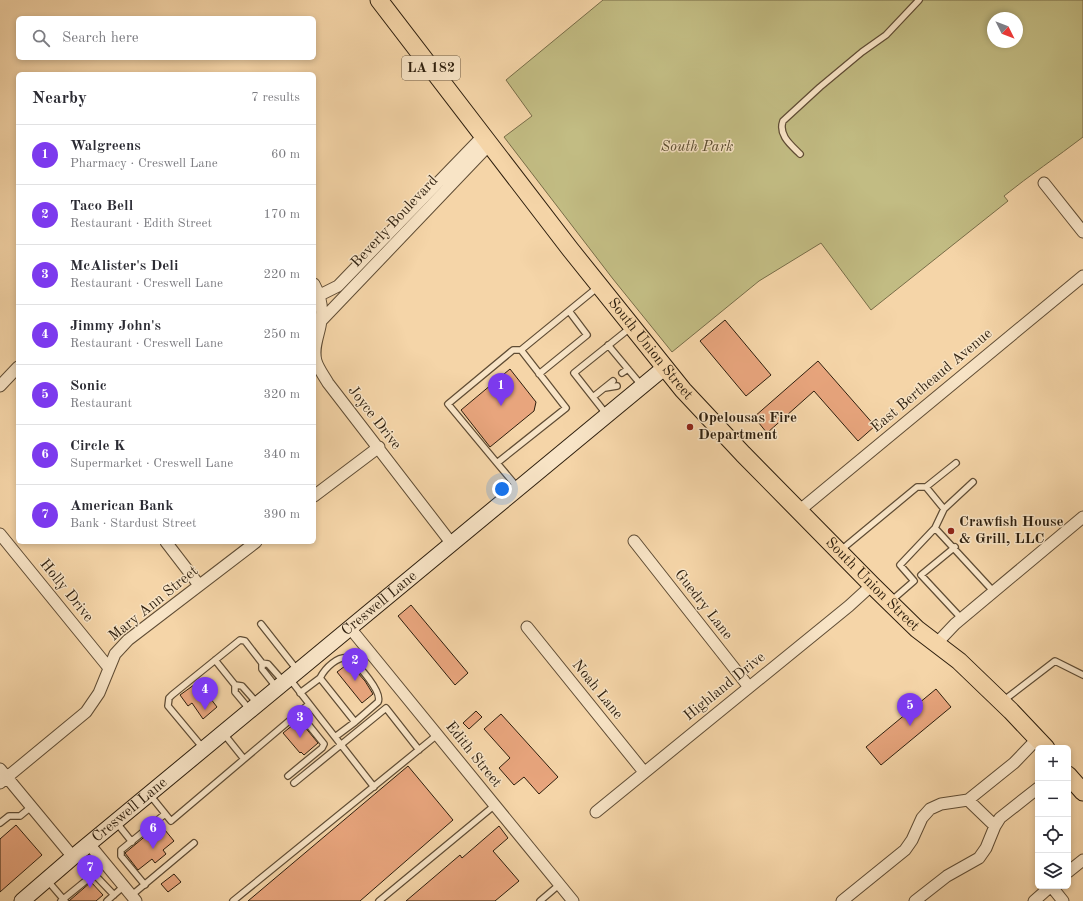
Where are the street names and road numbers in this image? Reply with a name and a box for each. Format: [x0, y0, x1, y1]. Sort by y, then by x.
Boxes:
road number: LA 182 [402, 56, 460, 80]
street label: Beverly Boulevard [349, 173, 441, 271]
street label: South Union Street [605, 295, 696, 403]
street label: East Bertheaud Avenue [869, 326, 995, 436]
street label: Joyce Drive [345, 383, 403, 453]
street label: South Union Street [822, 535, 922, 634]
street label: Holly Drive [36, 557, 96, 625]
street label: Mary Ann Street [107, 564, 201, 644]
street label: Guedry Lane [671, 567, 735, 643]
street label: Creswell Lane [339, 568, 420, 639]
street label: Highland Drive [682, 650, 769, 724]
street label: Noah Lane [569, 658, 625, 722]
street label: Edith Street [442, 719, 504, 791]
street label: Creswell Lane [89, 775, 170, 845]

